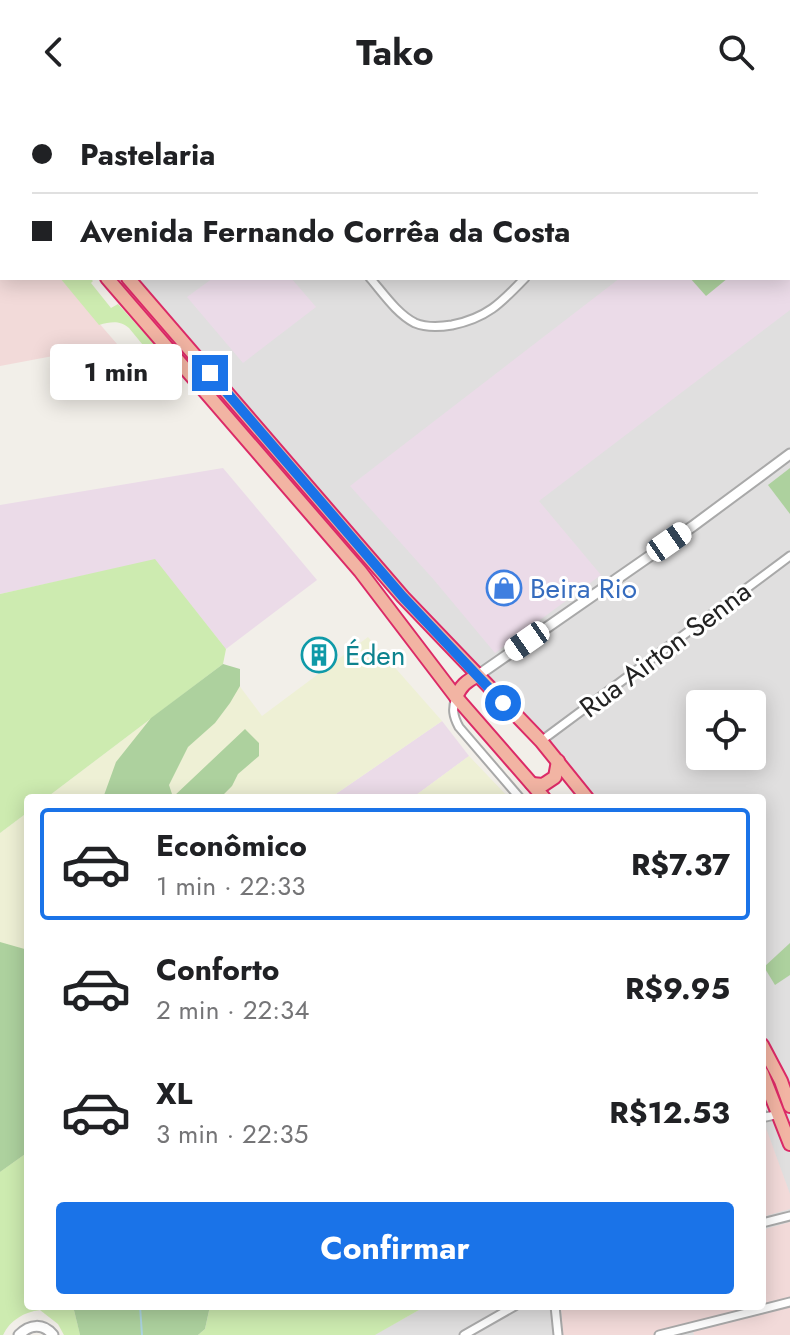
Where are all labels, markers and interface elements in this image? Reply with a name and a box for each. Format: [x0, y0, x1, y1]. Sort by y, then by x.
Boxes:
text: Tako [356, 26, 434, 78]
icon: back [32, 30, 76, 74]
icon: search [714, 30, 758, 74]
text: Pastelaria [80, 133, 215, 176]
text: Avenida Fernando Corrêa da Costa [80, 210, 571, 253]
callout: 1 min [50, 345, 182, 401]
text: 1 min [84, 353, 148, 391]
route end [192, 355, 228, 391]
car [642, 518, 696, 566]
place label: Beira Rio [530, 568, 637, 609]
shop icon: Beira Rio [485, 569, 523, 607]
street label: Rua Airton Senna [571, 571, 760, 728]
car [500, 617, 554, 665]
place label: Éden [345, 635, 405, 676]
building icon: Éden [300, 636, 338, 674]
route start [485, 685, 521, 721]
map controls [686, 690, 766, 770]
button: locate [686, 690, 766, 770]
text: Econômico [156, 824, 307, 867]
icon: car [60, 828, 132, 900]
text: R$7.37 [631, 843, 730, 886]
text: 1 min · 22:33 [156, 867, 305, 905]
text: Conforto [156, 948, 280, 991]
icon: car [60, 952, 132, 1024]
text: R$9.95 [625, 967, 730, 1010]
text: 2 min · 22:34 [156, 991, 309, 1029]
text: XL [156, 1072, 192, 1115]
icon: car [60, 1076, 132, 1148]
text: R$12.53 [609, 1091, 730, 1134]
text: 3 min · 22:35 [156, 1115, 308, 1153]
button: Confirmar [56, 1202, 734, 1294]

